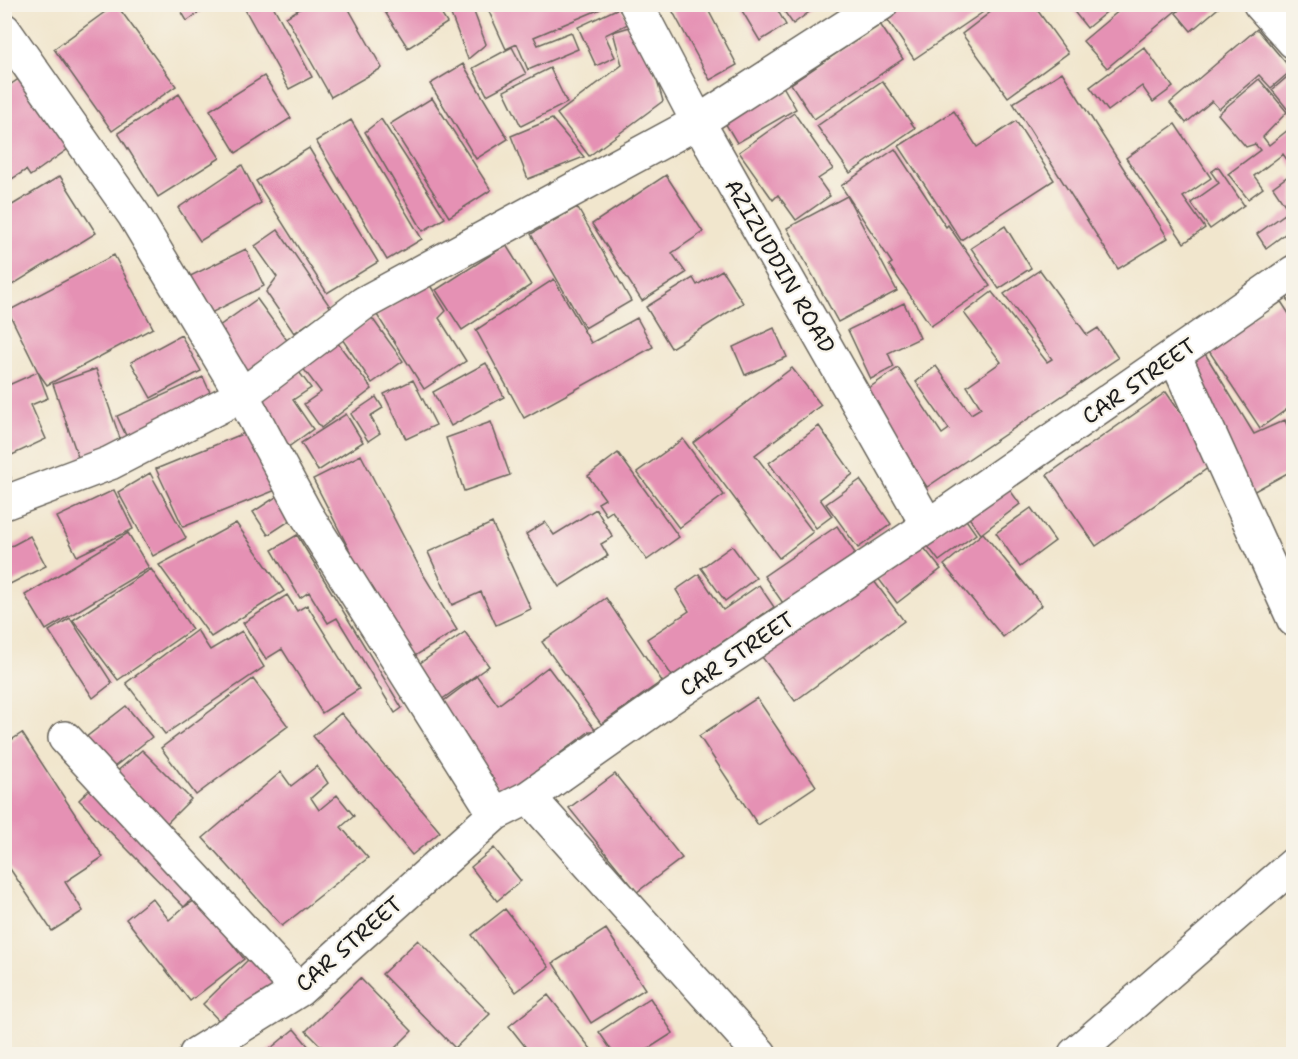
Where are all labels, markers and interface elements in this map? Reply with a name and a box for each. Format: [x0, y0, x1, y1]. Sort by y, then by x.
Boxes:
street label: AZIZUDDIN ROAD [718, 174, 842, 358]
street label: CAR STREET [1076, 331, 1202, 431]
street label: CAR STREET [674, 605, 800, 703]
street label: CAR STREET [290, 889, 409, 998]

